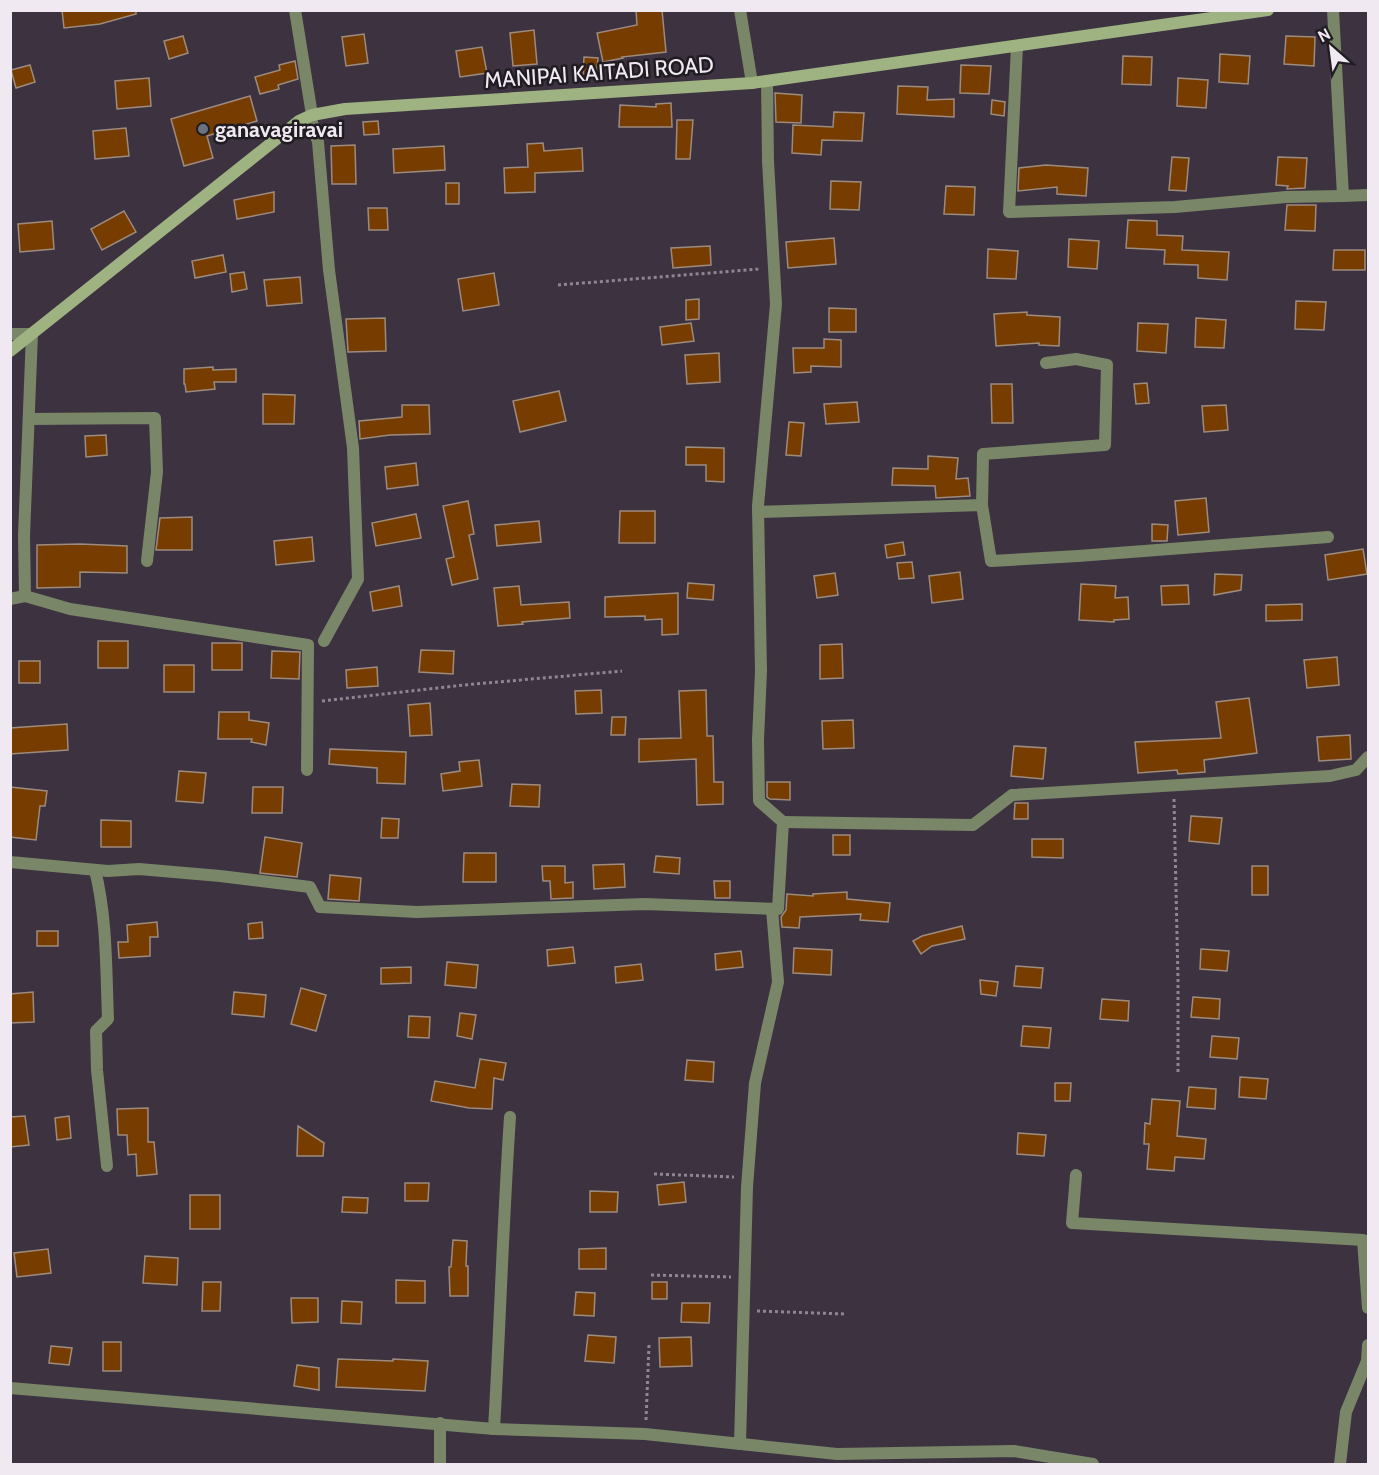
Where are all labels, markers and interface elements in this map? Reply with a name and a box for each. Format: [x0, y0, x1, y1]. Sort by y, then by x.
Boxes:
north arrow [1301, 18, 1361, 78]
text: N [1315, 24, 1334, 46]
street label: MANIPAI KAITADI ROAD [483, 51, 715, 94]
place label: ganavagiravai [215, 116, 343, 143]
marker: ganavagiravai [196, 122, 210, 136]

